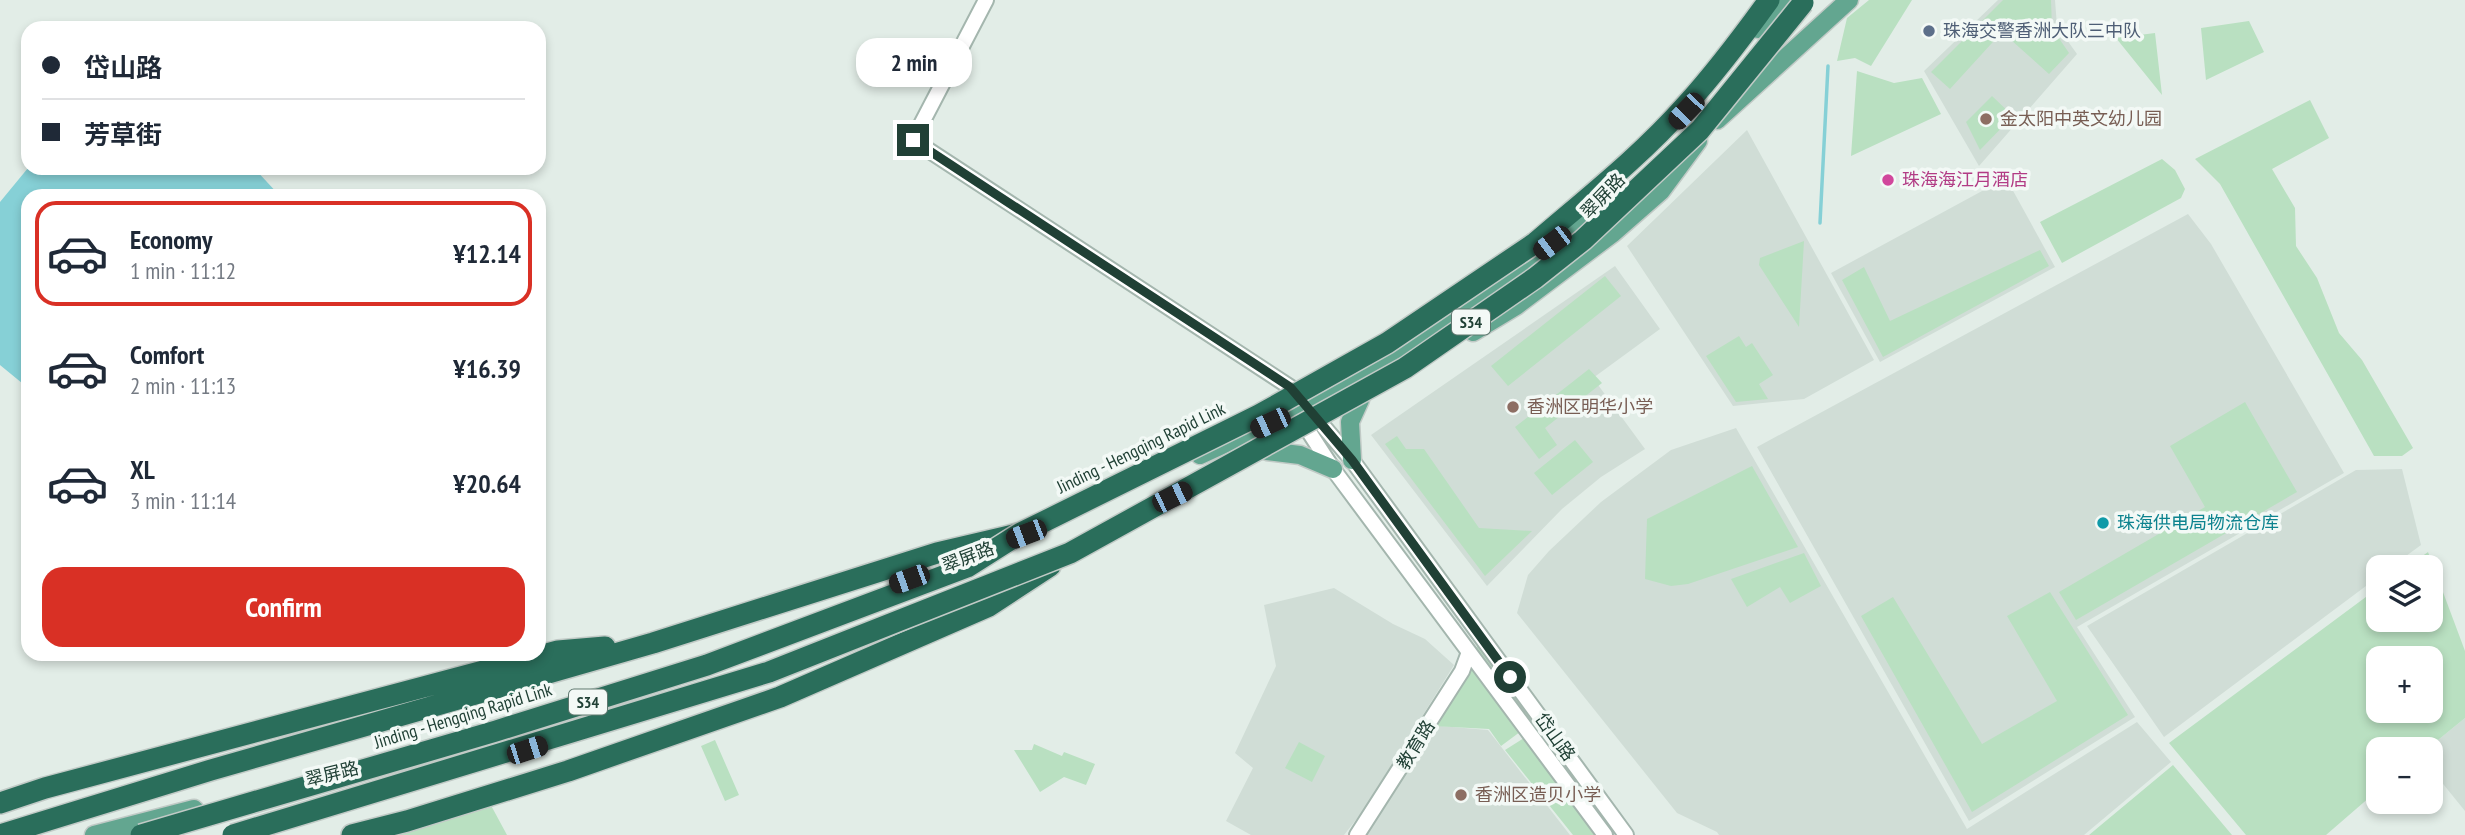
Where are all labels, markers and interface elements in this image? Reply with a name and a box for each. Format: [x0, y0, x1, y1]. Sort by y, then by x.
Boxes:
place label: 珠海交警香洲大队三中队 [1943, 19, 2141, 42]
marker: 珠海交警香洲大队三中队 [1921, 23, 1937, 39]
callout: 2 min [855, 38, 971, 88]
text: 2 min [891, 48, 937, 77]
text: 岱山路 [84, 51, 162, 84]
car [1664, 89, 1709, 133]
place label: 金太阳中英文幼儿园 [2000, 107, 2162, 130]
marker: 金太阳中英文幼儿园 [1978, 111, 1994, 127]
text: 芳草街 [84, 118, 162, 151]
route end [897, 124, 929, 156]
street label: 翠屏路 [1576, 168, 1630, 223]
place label: 珠海海江月酒店 [1902, 168, 2028, 191]
marker: 珠海海江月酒店 [1880, 172, 1896, 188]
icon: car [46, 222, 109, 285]
car [1529, 222, 1576, 264]
text: Economy [130, 223, 212, 256]
text: ¥12.14 [453, 237, 521, 270]
text: 1 min · 11:12 [130, 256, 236, 285]
road number: S34 [1452, 310, 1490, 334]
icon: car [46, 337, 109, 400]
text: Comfort [130, 338, 204, 371]
text: ¥16.39 [453, 352, 521, 385]
text: 2 min · 11:13 [130, 371, 236, 400]
place label: 香洲区明华小学 [1527, 395, 1653, 418]
street label: Jinding - Hengqing Rapid Link [1052, 397, 1229, 499]
marker: 香洲区明华小学 [1505, 399, 1521, 415]
car [1247, 405, 1294, 441]
icon: car [46, 452, 109, 515]
text: XL [130, 453, 155, 486]
text: ¥20.64 [453, 467, 521, 500]
car [1149, 478, 1196, 516]
text: 3 min · 11:14 [130, 486, 236, 515]
place label: 珠海供电局物流仓库 [2117, 511, 2279, 534]
marker: 珠海供电局物流仓库 [2095, 515, 2111, 531]
car [1003, 517, 1050, 551]
street label: 翠屏路 [938, 536, 997, 577]
map controls [2366, 555, 2443, 814]
button: layers [2366, 555, 2443, 632]
car [886, 562, 933, 596]
button: Confirm [42, 567, 525, 647]
button: + [2366, 646, 2443, 723]
route start [1494, 661, 1526, 693]
street label: Jinding - Hengqing Rapid Link [370, 678, 554, 754]
road number: S34 [569, 690, 607, 715]
street label: 岱山路 [1530, 708, 1581, 765]
street label: 教育路 [1392, 716, 1440, 774]
car [504, 734, 551, 766]
button: − [2366, 737, 2443, 814]
street label: 翠屏路 [303, 756, 361, 791]
place label: 香洲区造贝小学 [1475, 783, 1601, 806]
marker: 香洲区造贝小学 [1453, 787, 1469, 803]

